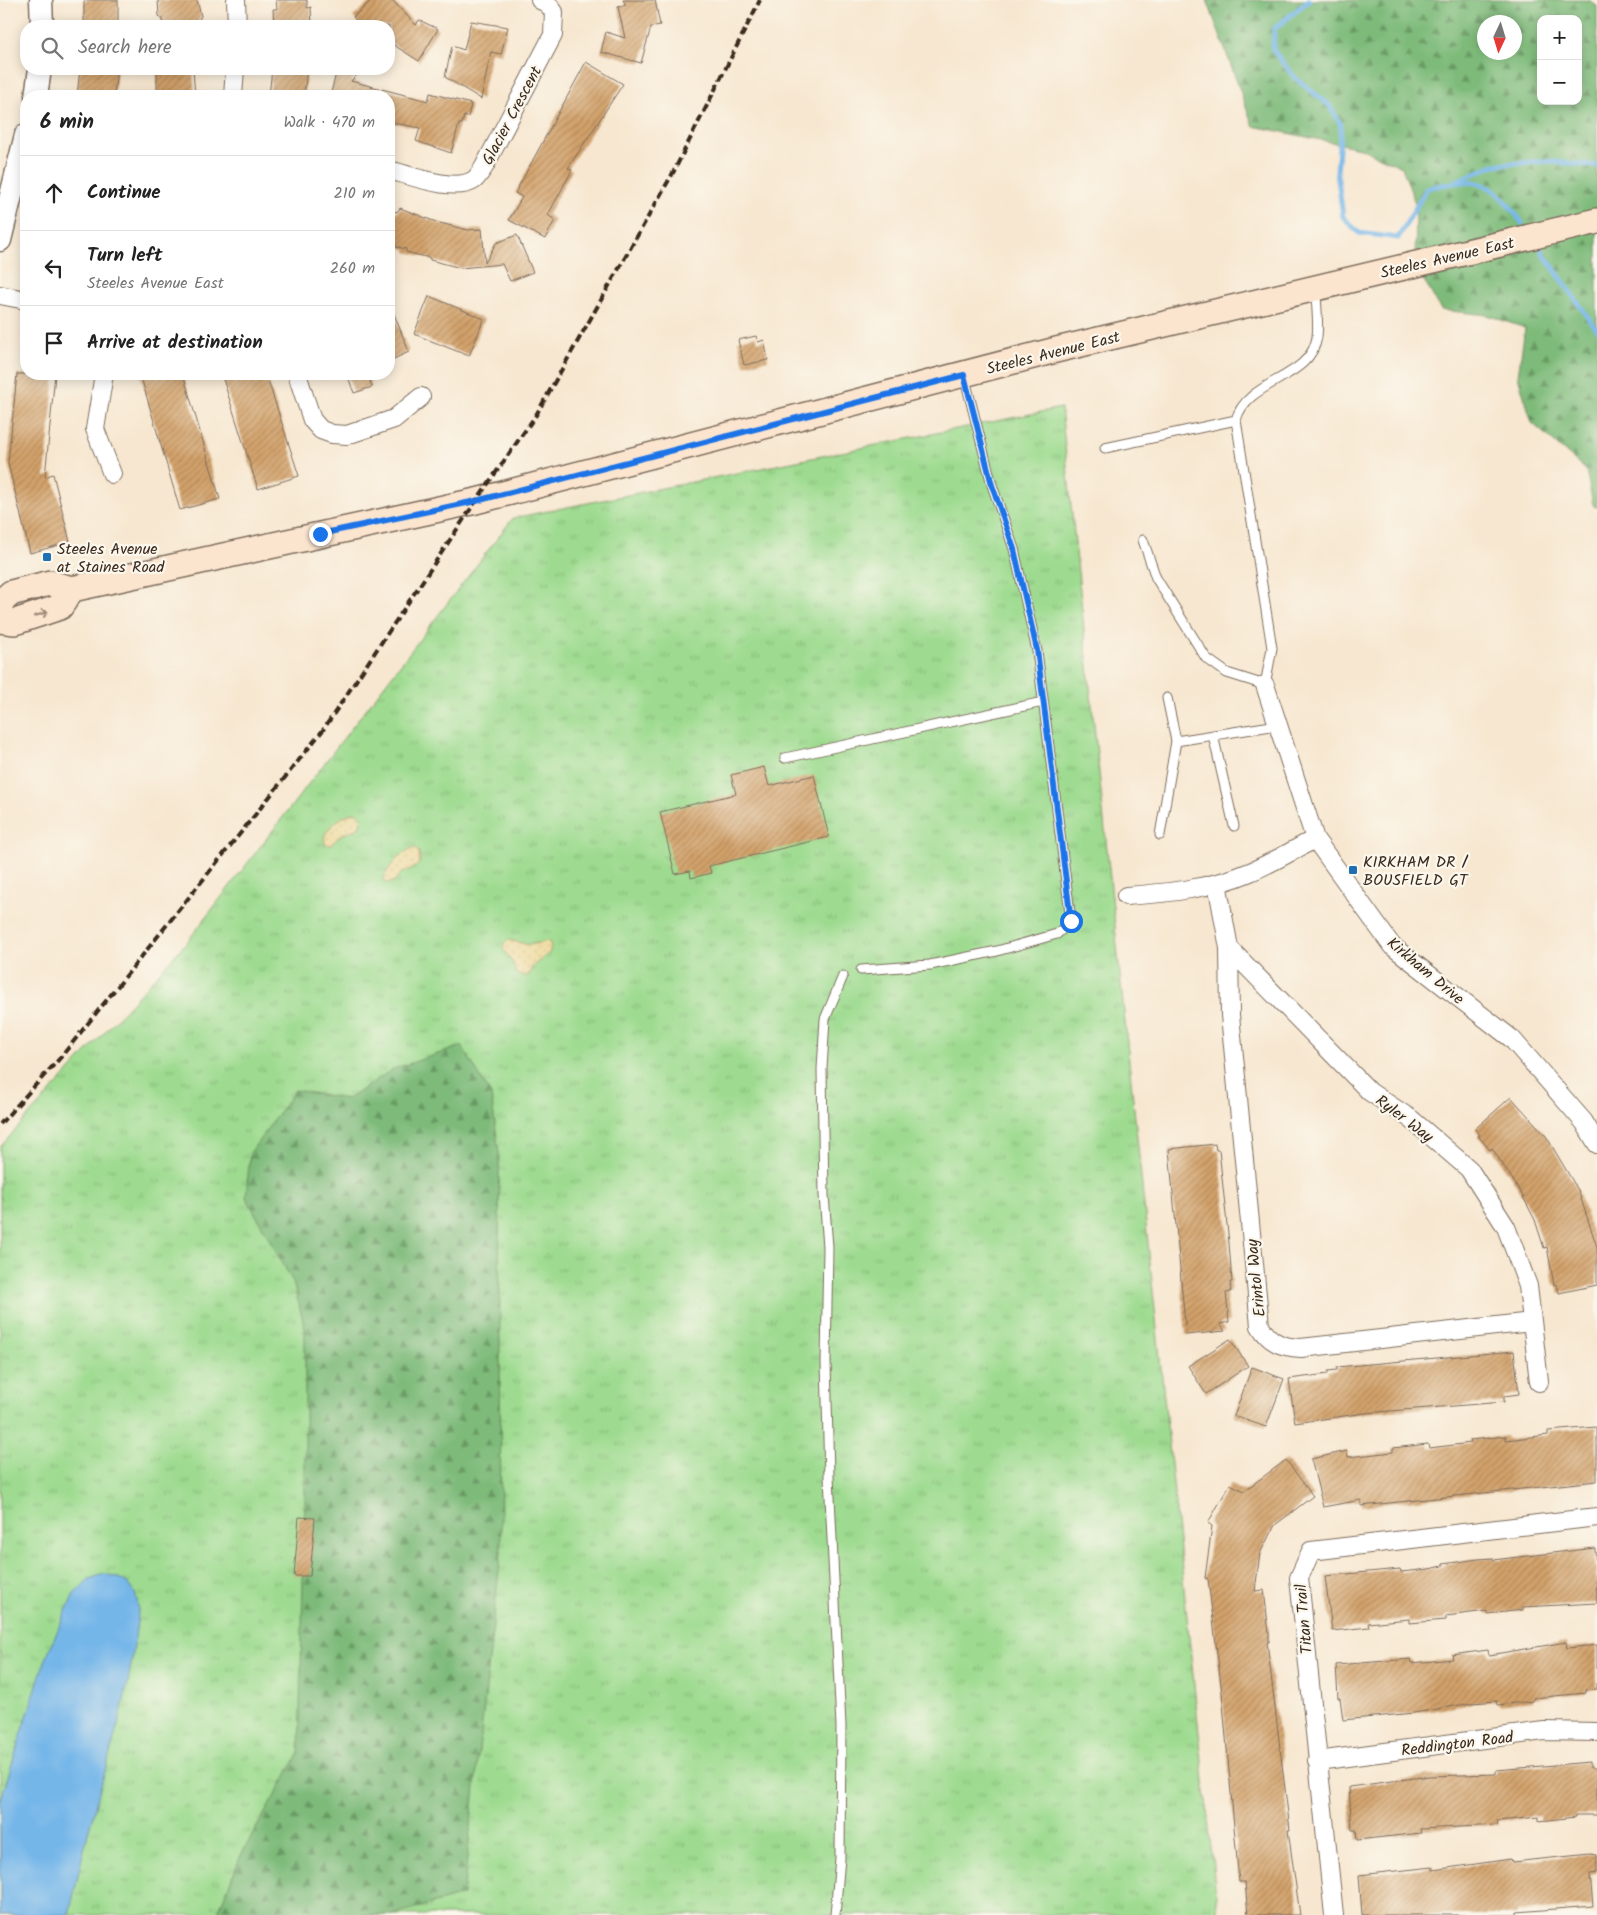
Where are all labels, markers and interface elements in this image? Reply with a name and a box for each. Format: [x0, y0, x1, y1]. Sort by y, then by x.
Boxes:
north arrow [1477, 15, 1522, 60]
map controls [1537, 15, 1582, 105]
button: + [1537, 15, 1582, 60]
search box [20, 20, 395, 75]
text: Search here [78, 33, 172, 63]
icon: search [38, 34, 66, 62]
button: − [1537, 60, 1582, 105]
street label: Glacier Crescent [476, 61, 549, 170]
text: 6 min [40, 106, 94, 139]
text: Walk · 470 m [284, 110, 375, 135]
text: Continue [87, 178, 160, 208]
icon: ahead [40, 179, 68, 207]
text: 210 m [334, 181, 375, 206]
street label: Steeles Avenue East [1378, 231, 1518, 286]
text: Turn left [87, 241, 162, 271]
icon: left [40, 254, 68, 282]
text: 260 m [330, 256, 375, 281]
text: Steeles Avenue East [87, 271, 224, 296]
street label: Steeles Avenue East [984, 325, 1124, 382]
text: Arrive at destination [87, 328, 263, 358]
icon: arrive [40, 329, 68, 357]
route end [309, 523, 332, 546]
place label: Steeles Avenue at Staines Road [57, 537, 165, 580]
marker: Steeles Avenue at Staines Road [41, 551, 53, 563]
one-way arrow [32, 609, 48, 618]
place label: KIRKHAM DR / BOUSFIELD GT [1363, 850, 1469, 893]
marker: KIRKHAM DR / BOUSFIELD GT [1347, 864, 1359, 876]
route start [1060, 910, 1083, 933]
street label: Kirkham Drive [1381, 931, 1469, 1011]
street label: Ryler Way [1370, 1089, 1439, 1150]
street label: Erintol Way [1240, 1237, 1273, 1318]
street label: Titan Trail [1289, 1583, 1320, 1655]
street label: Reddington Road [1400, 1725, 1516, 1764]

